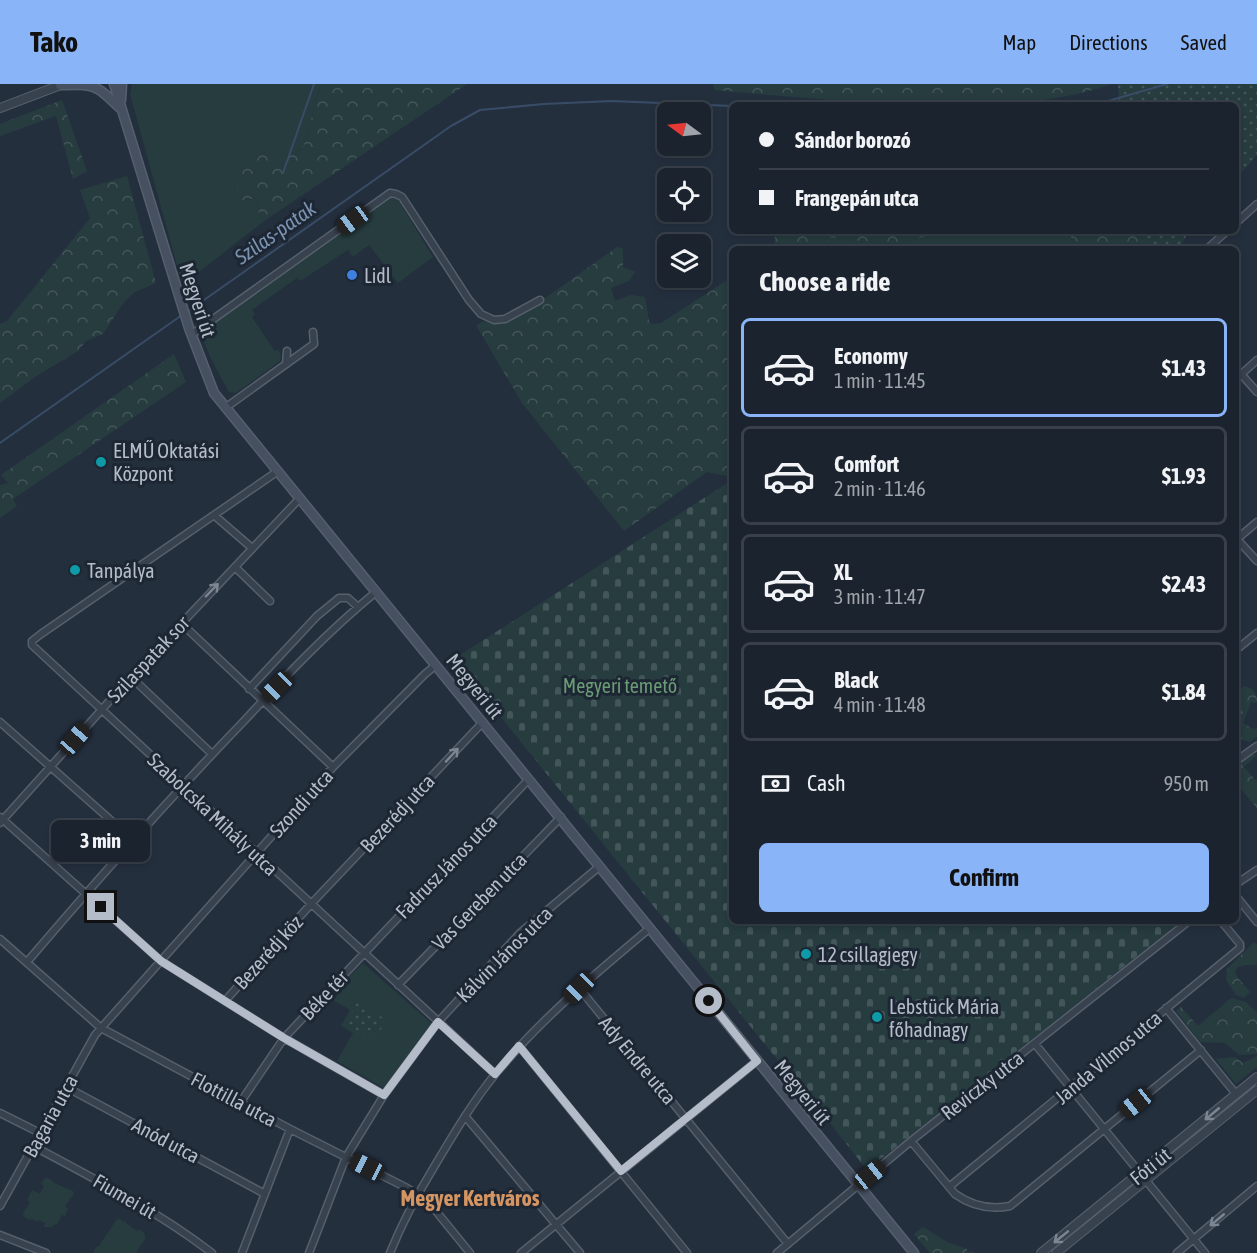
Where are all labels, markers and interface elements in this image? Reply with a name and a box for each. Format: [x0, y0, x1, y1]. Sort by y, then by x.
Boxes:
text: Tako [30, 26, 78, 58]
text: Map [1002, 30, 1036, 54]
text: Directions [1069, 30, 1148, 54]
text: Saved [1181, 30, 1227, 54]
north arrow [657, 102, 711, 156]
map controls [657, 102, 711, 288]
text: Sándor borozó [795, 127, 911, 153]
button: locate [657, 168, 711, 222]
text: Frangepán utca [795, 185, 919, 211]
water label: Szilas-patak [229, 195, 321, 269]
car [333, 202, 373, 238]
button: layers [657, 234, 711, 288]
street label: Megyeri út [175, 260, 221, 340]
place label: Lidl [364, 264, 392, 287]
text: Choose a ride [759, 266, 891, 297]
marker: Lidl [345, 268, 359, 282]
icon: car [762, 341, 816, 395]
text: Economy [834, 343, 908, 369]
text: $1.43 [1162, 355, 1206, 381]
text: 1 min · 11:45 [834, 369, 926, 392]
place label: ELMŰ Oktatási Központ [113, 439, 219, 485]
icon: car [762, 449, 816, 503]
text: Comfort [834, 451, 899, 477]
marker: ELMŰ Oktatási Központ [94, 455, 108, 469]
text: $1.93 [1162, 463, 1206, 489]
text: 2 min · 11:46 [834, 477, 926, 500]
icon: car [762, 557, 816, 611]
place label: Tanpálya [87, 559, 155, 582]
text: XL [834, 559, 852, 585]
marker: Tanpálya [68, 563, 82, 577]
text: $2.43 [1162, 571, 1206, 597]
one-way arrow [205, 583, 220, 598]
text: 3 min · 11:47 [834, 585, 926, 608]
street label: Szilaspatak sor [102, 610, 195, 707]
street label: Megyeri út [442, 649, 508, 723]
icon: car [762, 665, 816, 719]
text: Black [834, 667, 878, 693]
car [258, 668, 296, 706]
park label: Megyeri temető [563, 674, 677, 697]
text: $1.84 [1162, 679, 1206, 705]
text: 4 min · 11:48 [834, 693, 926, 716]
car [56, 720, 94, 758]
street label: Szabolcska Mihály utca [143, 748, 283, 880]
one-way arrow [445, 748, 459, 763]
street label: Szondi utca [265, 764, 337, 842]
icon: cash [759, 767, 792, 800]
street label: Bezerédj utca [355, 769, 439, 857]
text: Cash [807, 770, 846, 796]
text: 950 m [1164, 772, 1209, 795]
street label: Fadrusz János utca [391, 809, 501, 923]
callout: 3 min [51, 820, 150, 862]
text: 3 min [80, 829, 121, 852]
button: Confirm [759, 843, 1209, 912]
street label: Vas Gereben utca [427, 848, 531, 954]
route end [87, 893, 114, 920]
street label: Kálvin János utca [451, 901, 557, 1007]
street label: Bezerédj köz [229, 910, 307, 994]
place label: 12 csillagjegy [818, 943, 918, 966]
marker: 12 csillagjegy [799, 947, 813, 961]
street label: Béke tér [295, 965, 353, 1025]
car [560, 969, 598, 1007]
route start [695, 987, 722, 1014]
place label: Lebstück Mária főhadnagy [889, 995, 999, 1041]
street label: Janda Vilmos utca [1050, 1006, 1166, 1108]
marker: Lebstück Mária főhadnagy [870, 1010, 884, 1024]
street label: Ady Endre utca [595, 1011, 681, 1109]
street label: Reviczky utca [936, 1046, 1028, 1124]
street label: Megyeri út [770, 1055, 836, 1129]
street label: Flottilla utca [187, 1067, 281, 1131]
street label: Bagaria utca [18, 1071, 82, 1161]
car [1116, 1085, 1156, 1121]
one-way arrow [1205, 1107, 1220, 1121]
street label: Anód utca [128, 1113, 204, 1167]
street label: Fóti út [1125, 1143, 1175, 1189]
car [347, 1151, 387, 1183]
car [850, 1157, 890, 1193]
street label: Fiumei út [90, 1169, 161, 1223]
district label: Megyer Kertváros [400, 1185, 540, 1211]
one-way arrow [1209, 1213, 1225, 1226]
one-way arrow [1053, 1231, 1069, 1244]

